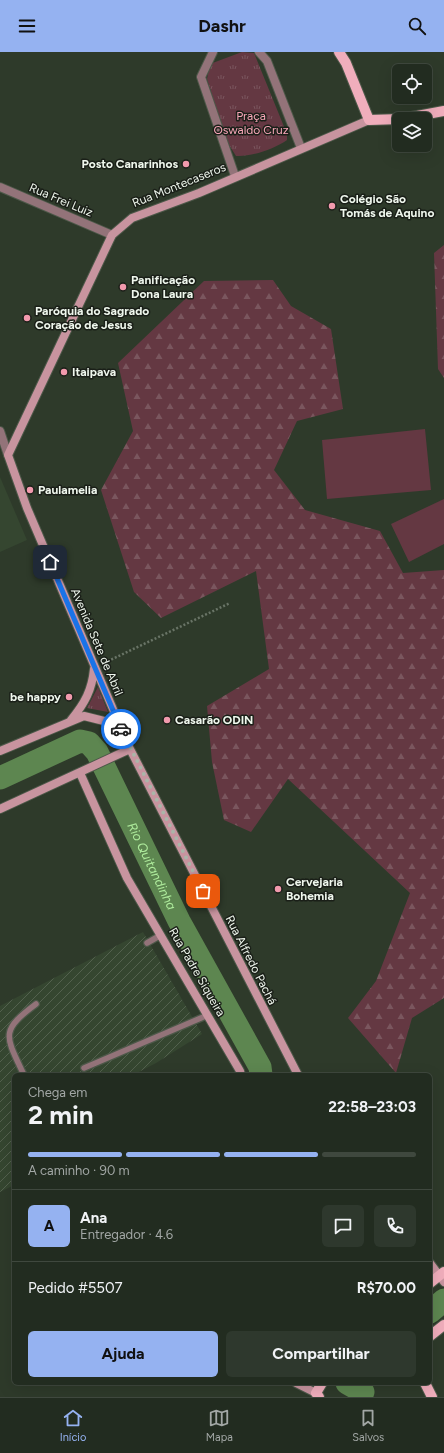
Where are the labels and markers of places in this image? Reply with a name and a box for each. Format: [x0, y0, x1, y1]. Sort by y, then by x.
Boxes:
place label: Posto Canarinhos [82, 157, 178, 171]
marker: Posto Canarinhos [181, 159, 191, 169]
place label: Colégio São Tomás de Aquino [340, 192, 434, 220]
marker: Colégio São Tomás de Aquino [327, 201, 337, 211]
place label: Panificação Dona Laura [131, 273, 195, 301]
marker: Panificação Dona Laura [118, 282, 128, 292]
place label: Paróquia do Sagrado Coração de Jesus [35, 304, 149, 332]
marker: Paróquia do Sagrado Coração de Jesus [22, 313, 32, 323]
place label: Itaipava [72, 365, 116, 379]
marker: Itaipava [59, 367, 69, 377]
place label: Paulamelia [38, 483, 97, 497]
marker: Paulamelia [25, 485, 35, 495]
pin [33, 545, 67, 579]
place label: be happy [10, 690, 61, 704]
marker: be happy [64, 692, 74, 702]
place label: Casarão ODIN [175, 713, 253, 727]
marker: Casarão ODIN [162, 715, 172, 725]
pin [186, 874, 220, 908]
place label: Cervejaria Bohemia [286, 875, 343, 903]
marker: Cervejaria Bohemia [273, 884, 283, 894]

